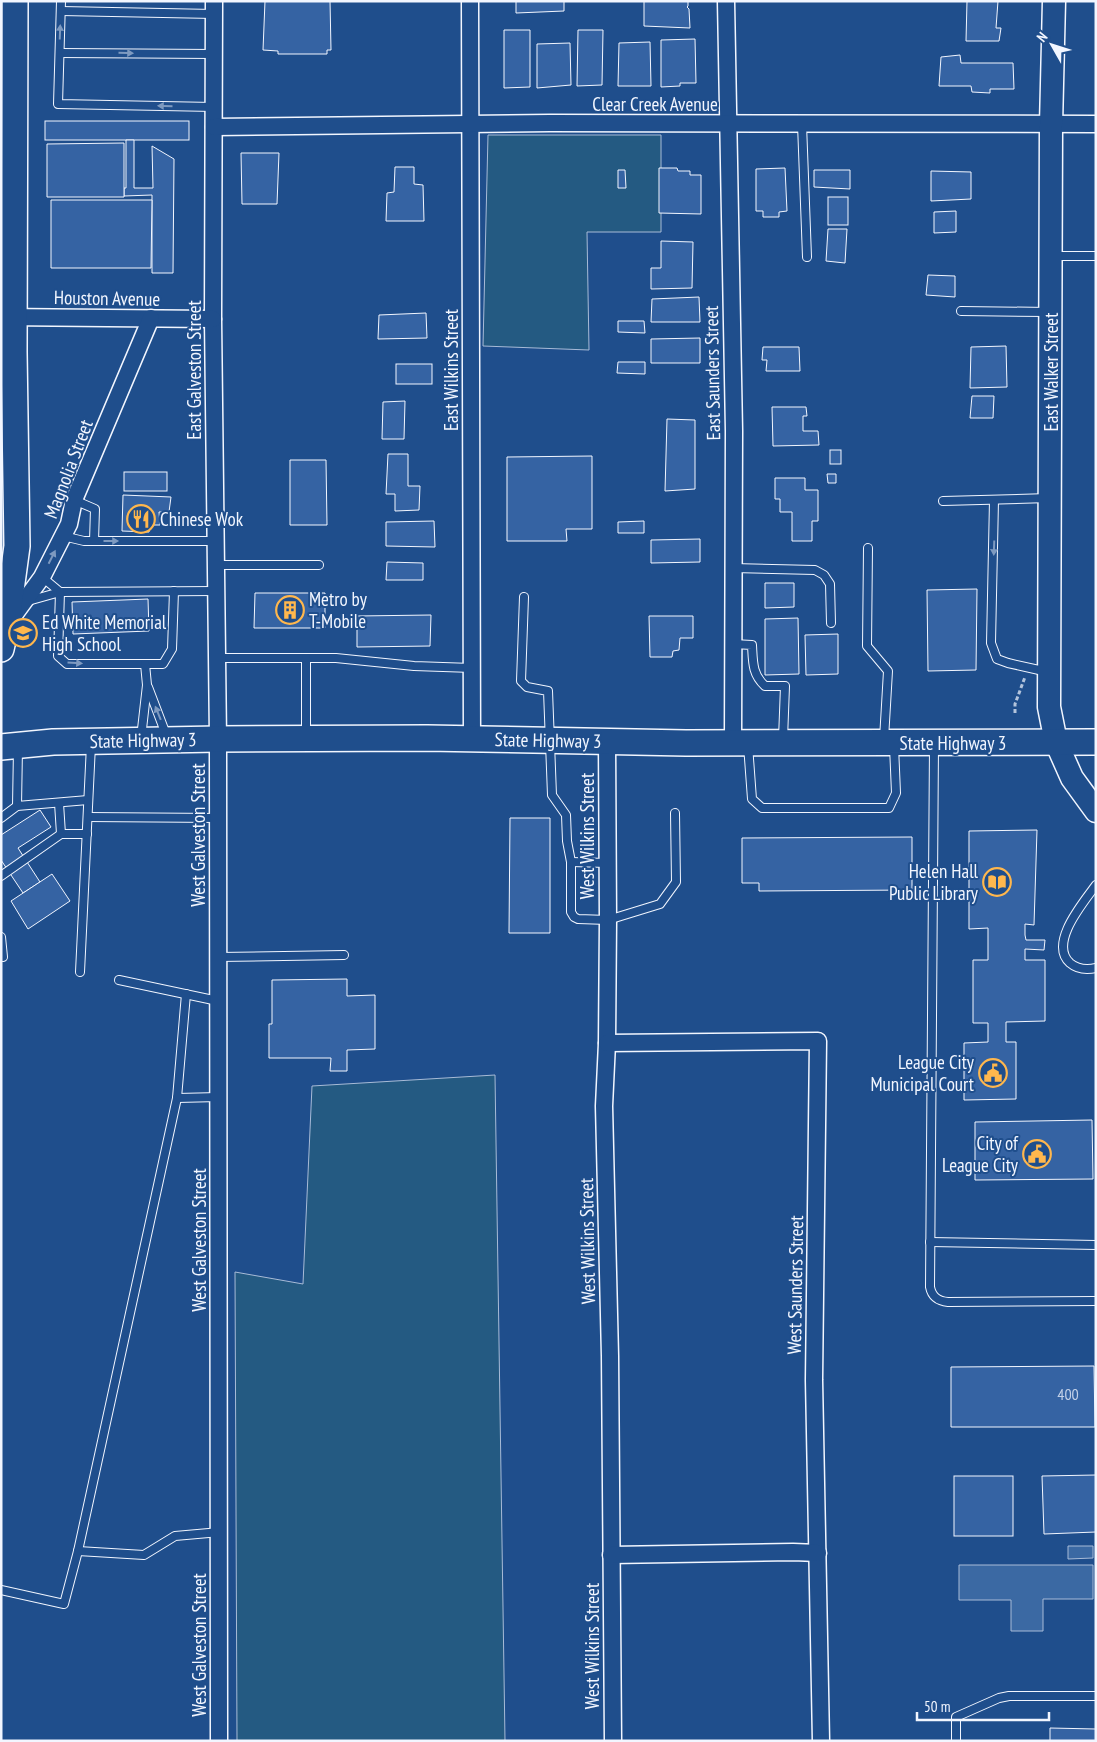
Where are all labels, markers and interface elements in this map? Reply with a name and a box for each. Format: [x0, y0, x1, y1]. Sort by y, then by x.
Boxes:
north arrow [1027, 20, 1077, 70]
one-way arrow [57, 23, 65, 39]
text: N [1033, 28, 1051, 45]
one-way arrow [118, 49, 134, 57]
street label: Clear Creek Avenue [592, 92, 718, 116]
one-way arrow [157, 102, 173, 110]
street label: Houston Avenue [54, 285, 160, 311]
street label: East Galveston Street [182, 300, 206, 440]
street label: East Saunders Street [699, 305, 725, 441]
street label: East Wilkins Street [439, 308, 463, 431]
street label: East Walker Street [1039, 312, 1063, 431]
street label: Magnolia Street [38, 415, 98, 522]
restaurant icon: Chinese Wok [126, 504, 156, 534]
place label: Chinese Wok [160, 507, 244, 531]
one-way arrow [103, 537, 119, 545]
one-way arrow [990, 541, 998, 557]
one-way arrow [48, 550, 56, 564]
place label: Metro by T-Mobile [309, 587, 368, 633]
building icon: Metro by T-Mobile [275, 595, 305, 625]
place label: Ed White Memorial High School [42, 610, 167, 656]
school or university icon: Ed White Memorial High School [8, 618, 38, 648]
one-way arrow [67, 660, 83, 668]
one-way arrow [153, 705, 161, 720]
street label: State Highway 3 [89, 727, 197, 753]
street label: State Highway 3 [494, 727, 602, 753]
street label: State Highway 3 [900, 731, 1006, 755]
street label: West Galveston Street [186, 762, 210, 907]
street label: West Wilkins Street [575, 772, 599, 899]
place label: Helen Hall Public Library [889, 859, 979, 905]
library icon: Helen Hall Public Library [982, 867, 1012, 897]
place label: League City Municipal Court [870, 1050, 975, 1096]
public building icon: League City Municipal Court [978, 1058, 1008, 1088]
place label: City of League City [942, 1131, 1019, 1177]
public building icon: City of League City [1022, 1139, 1052, 1169]
street label: West Galveston Street [187, 1167, 211, 1312]
street label: West Wilkins Street [574, 1177, 600, 1304]
street label: West Saunders Street [782, 1215, 808, 1355]
house number: 400 [1057, 1384, 1079, 1404]
street label: West Galveston Street [187, 1572, 211, 1717]
street label: West Wilkins Street [580, 1582, 604, 1709]
scale bar [917, 1690, 1050, 1722]
text: 50 m [924, 1697, 950, 1716]

